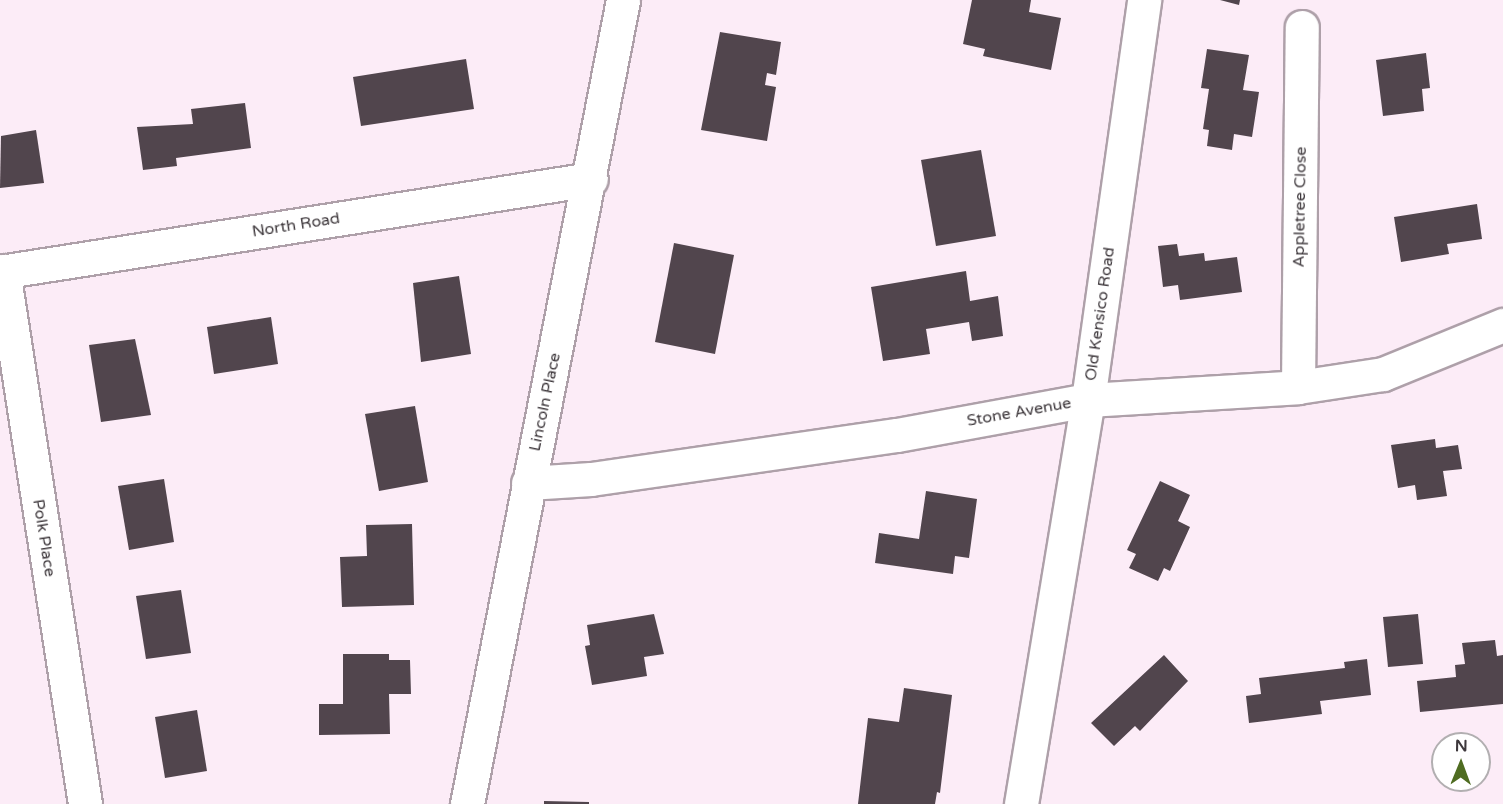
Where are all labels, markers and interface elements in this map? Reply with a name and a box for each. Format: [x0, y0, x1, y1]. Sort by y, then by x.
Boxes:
street label: Appletree Close [1289, 146, 1311, 268]
street label: North Road [251, 209, 341, 241]
street label: Old Kensico Road [1081, 246, 1119, 382]
street label: Lincoln Place [525, 351, 565, 453]
street label: Stone Avenue [965, 393, 1073, 431]
street label: Polk Place [28, 498, 60, 578]
north arrow [1431, 732, 1491, 792]
text: N [1455, 736, 1468, 756]

